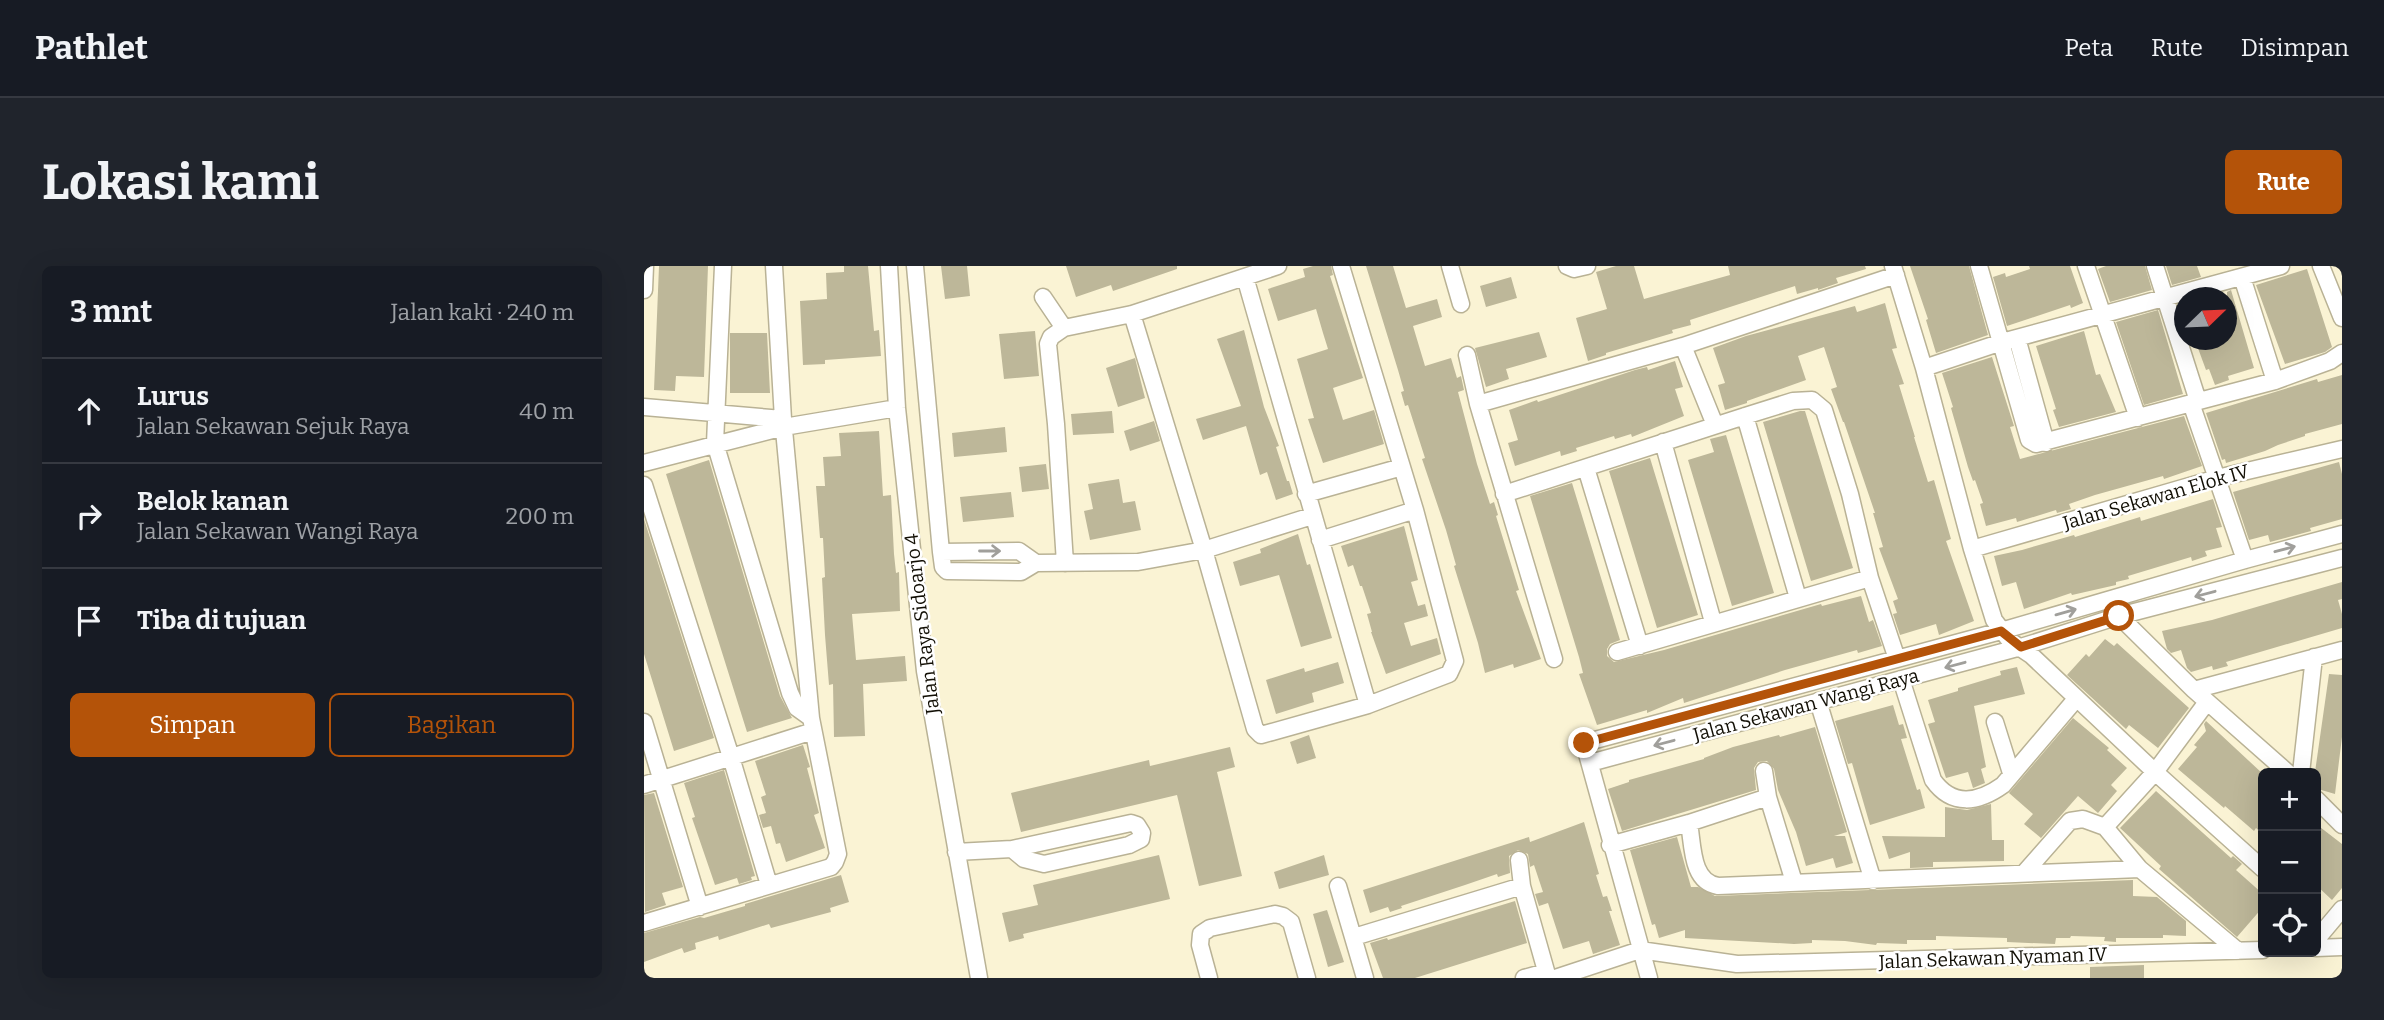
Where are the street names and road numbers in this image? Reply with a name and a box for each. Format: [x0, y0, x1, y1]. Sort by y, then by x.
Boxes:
street label: Jalan Sekawan Elok IV [2059, 459, 2253, 535]
street label: Jalan Raya Sidoarjo 4 [899, 532, 945, 717]
street label: Jalan Sekawan Wangi Raya [1690, 664, 1922, 746]
street label: Jalan Sekawan Nyaman IV [1877, 942, 2109, 974]

